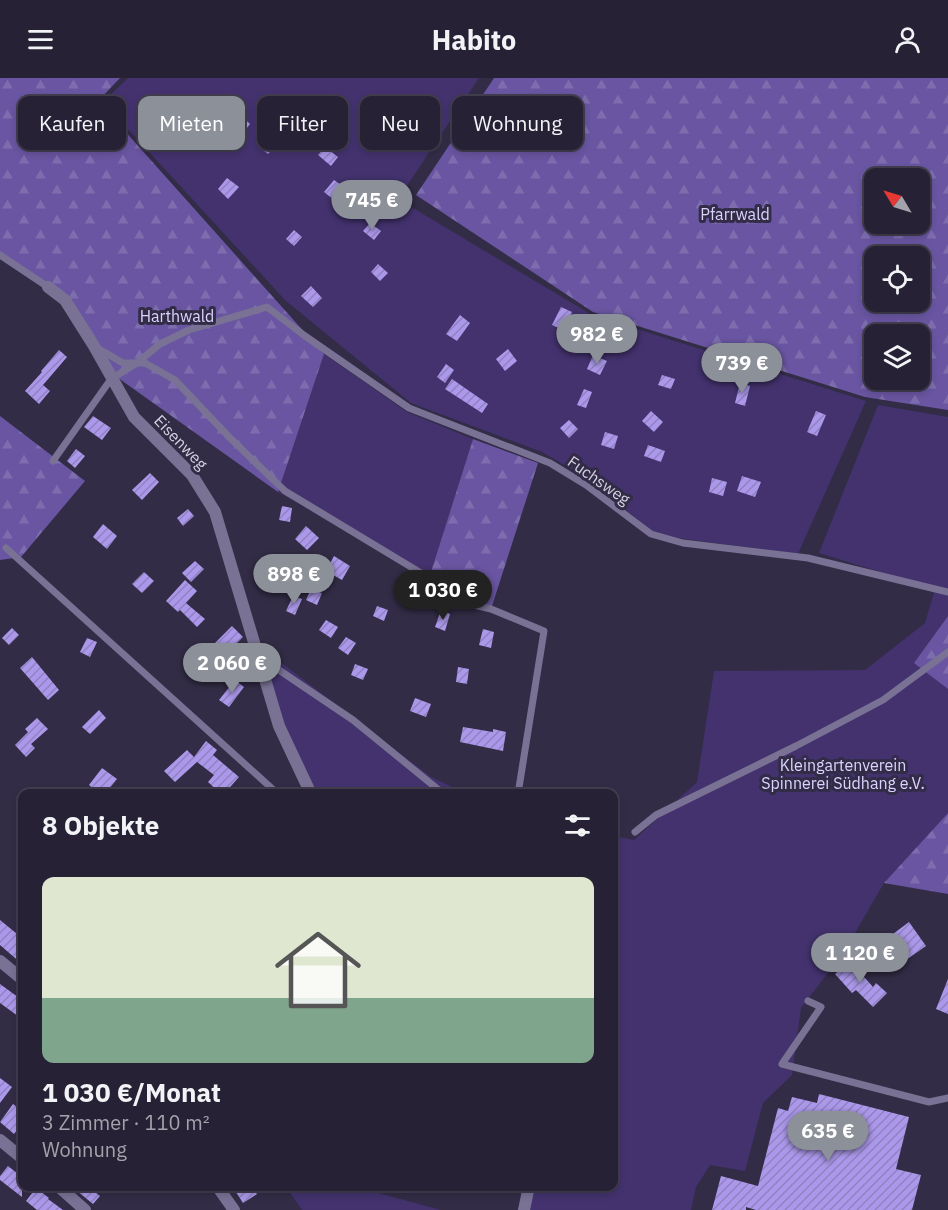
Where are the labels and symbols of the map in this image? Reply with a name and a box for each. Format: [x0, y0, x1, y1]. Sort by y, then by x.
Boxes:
north arrow [864, 168, 930, 234]
pin: 745 € [330, 180, 414, 231]
park label: Pfarrwald [700, 204, 770, 224]
park label: Harthwald [140, 306, 214, 326]
pin: 982 € [555, 314, 639, 365]
pin: 739 € [700, 343, 784, 394]
street label: Eisenweg [150, 410, 212, 474]
street label: Fuchsweg [564, 451, 635, 509]
pin: 898 € [252, 554, 336, 605]
pin: 1 030 € [388, 570, 498, 621]
pin: 2 060 € [177, 643, 287, 694]
park label: Kleingartenverein Spinnerei Südhang e.V. [761, 755, 925, 793]
pin: 1 120 € [805, 933, 915, 984]
pin: 635 € [786, 1111, 870, 1162]

